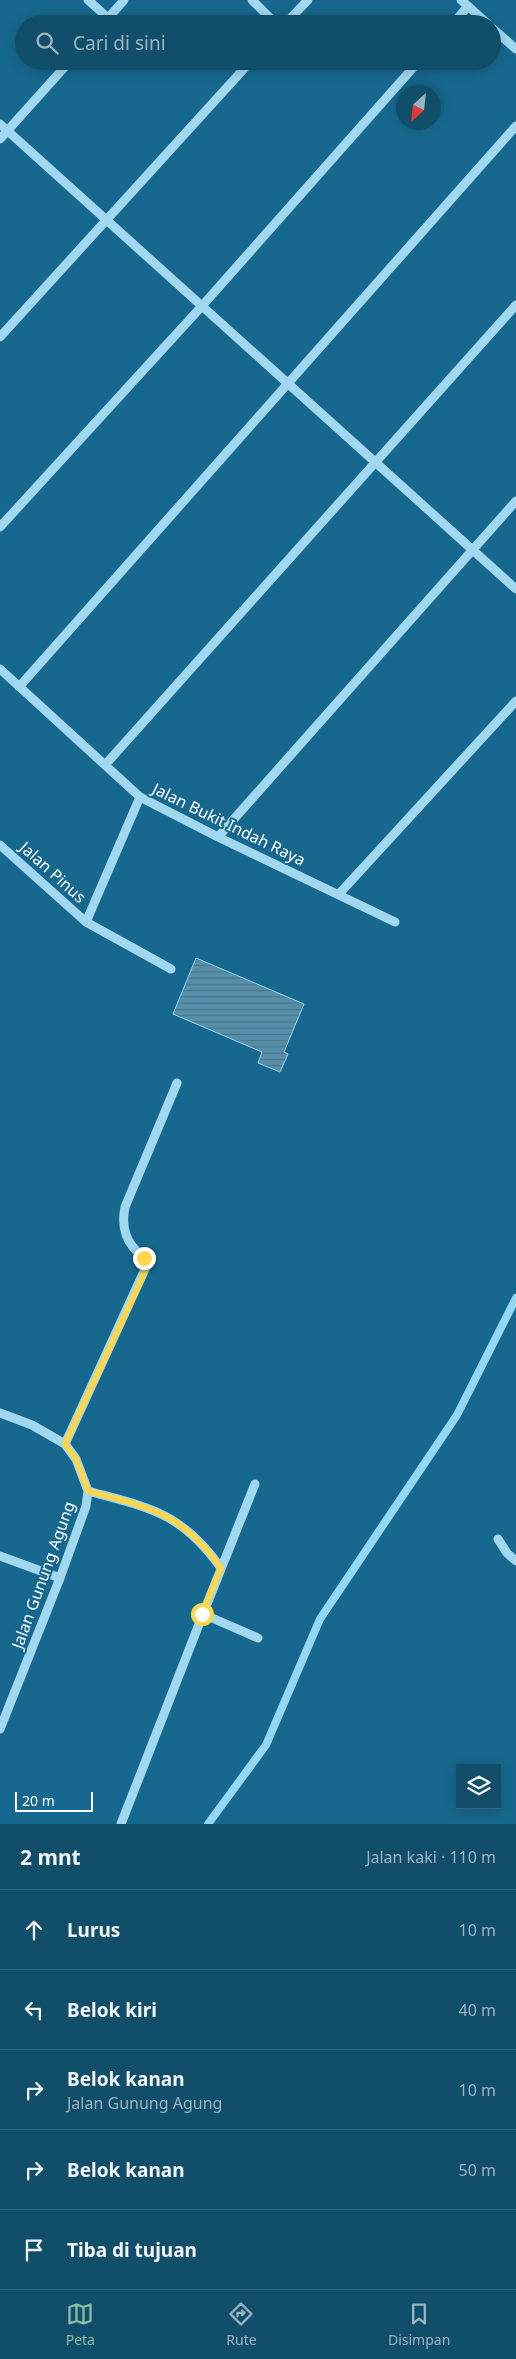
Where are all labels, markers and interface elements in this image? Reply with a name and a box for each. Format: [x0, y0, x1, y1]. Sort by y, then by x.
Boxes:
search box [15, 15, 501, 70]
icon: search [33, 29, 61, 57]
text: Cari di sini [73, 30, 166, 56]
north arrow [396, 85, 441, 130]
street label: Jalan Bukit Indah Raya [147, 776, 309, 871]
street label: Jalan Pinus [14, 835, 91, 908]
route end [133, 1247, 156, 1270]
street label: Jalan Gunung Agung [5, 1498, 80, 1654]
route start [191, 1603, 214, 1626]
map controls [456, 1764, 501, 1809]
button: layers [456, 1764, 501, 1809]
scale bar [15, 1789, 92, 1812]
text: 20 m [22, 1791, 55, 1810]
text: 2 mnt [20, 1843, 81, 1871]
text: Jalan kaki · 110 m [366, 1846, 496, 1868]
icon: ahead [20, 1916, 48, 1944]
text: Lurus [67, 1917, 120, 1943]
text: 10 m [459, 1919, 496, 1941]
icon: left [20, 1996, 48, 2024]
text: Belok kiri [67, 1997, 157, 2023]
text: 40 m [459, 1999, 496, 2021]
text: Belok kanan [67, 2066, 184, 2092]
icon: right [20, 2076, 48, 2104]
text: 10 m [459, 2079, 496, 2101]
text: Jalan Gunung Agung [67, 2092, 222, 2114]
icon: right [20, 2156, 48, 2184]
text: Belok kanan [67, 2157, 184, 2183]
text: 50 m [459, 2159, 496, 2181]
icon: arrive [20, 2236, 48, 2264]
text: Tiba di tujuan [67, 2237, 197, 2263]
tab: Peta [66, 2300, 95, 2349]
tab: Rute [226, 2300, 257, 2349]
tab: Disimpan [388, 2300, 450, 2349]

